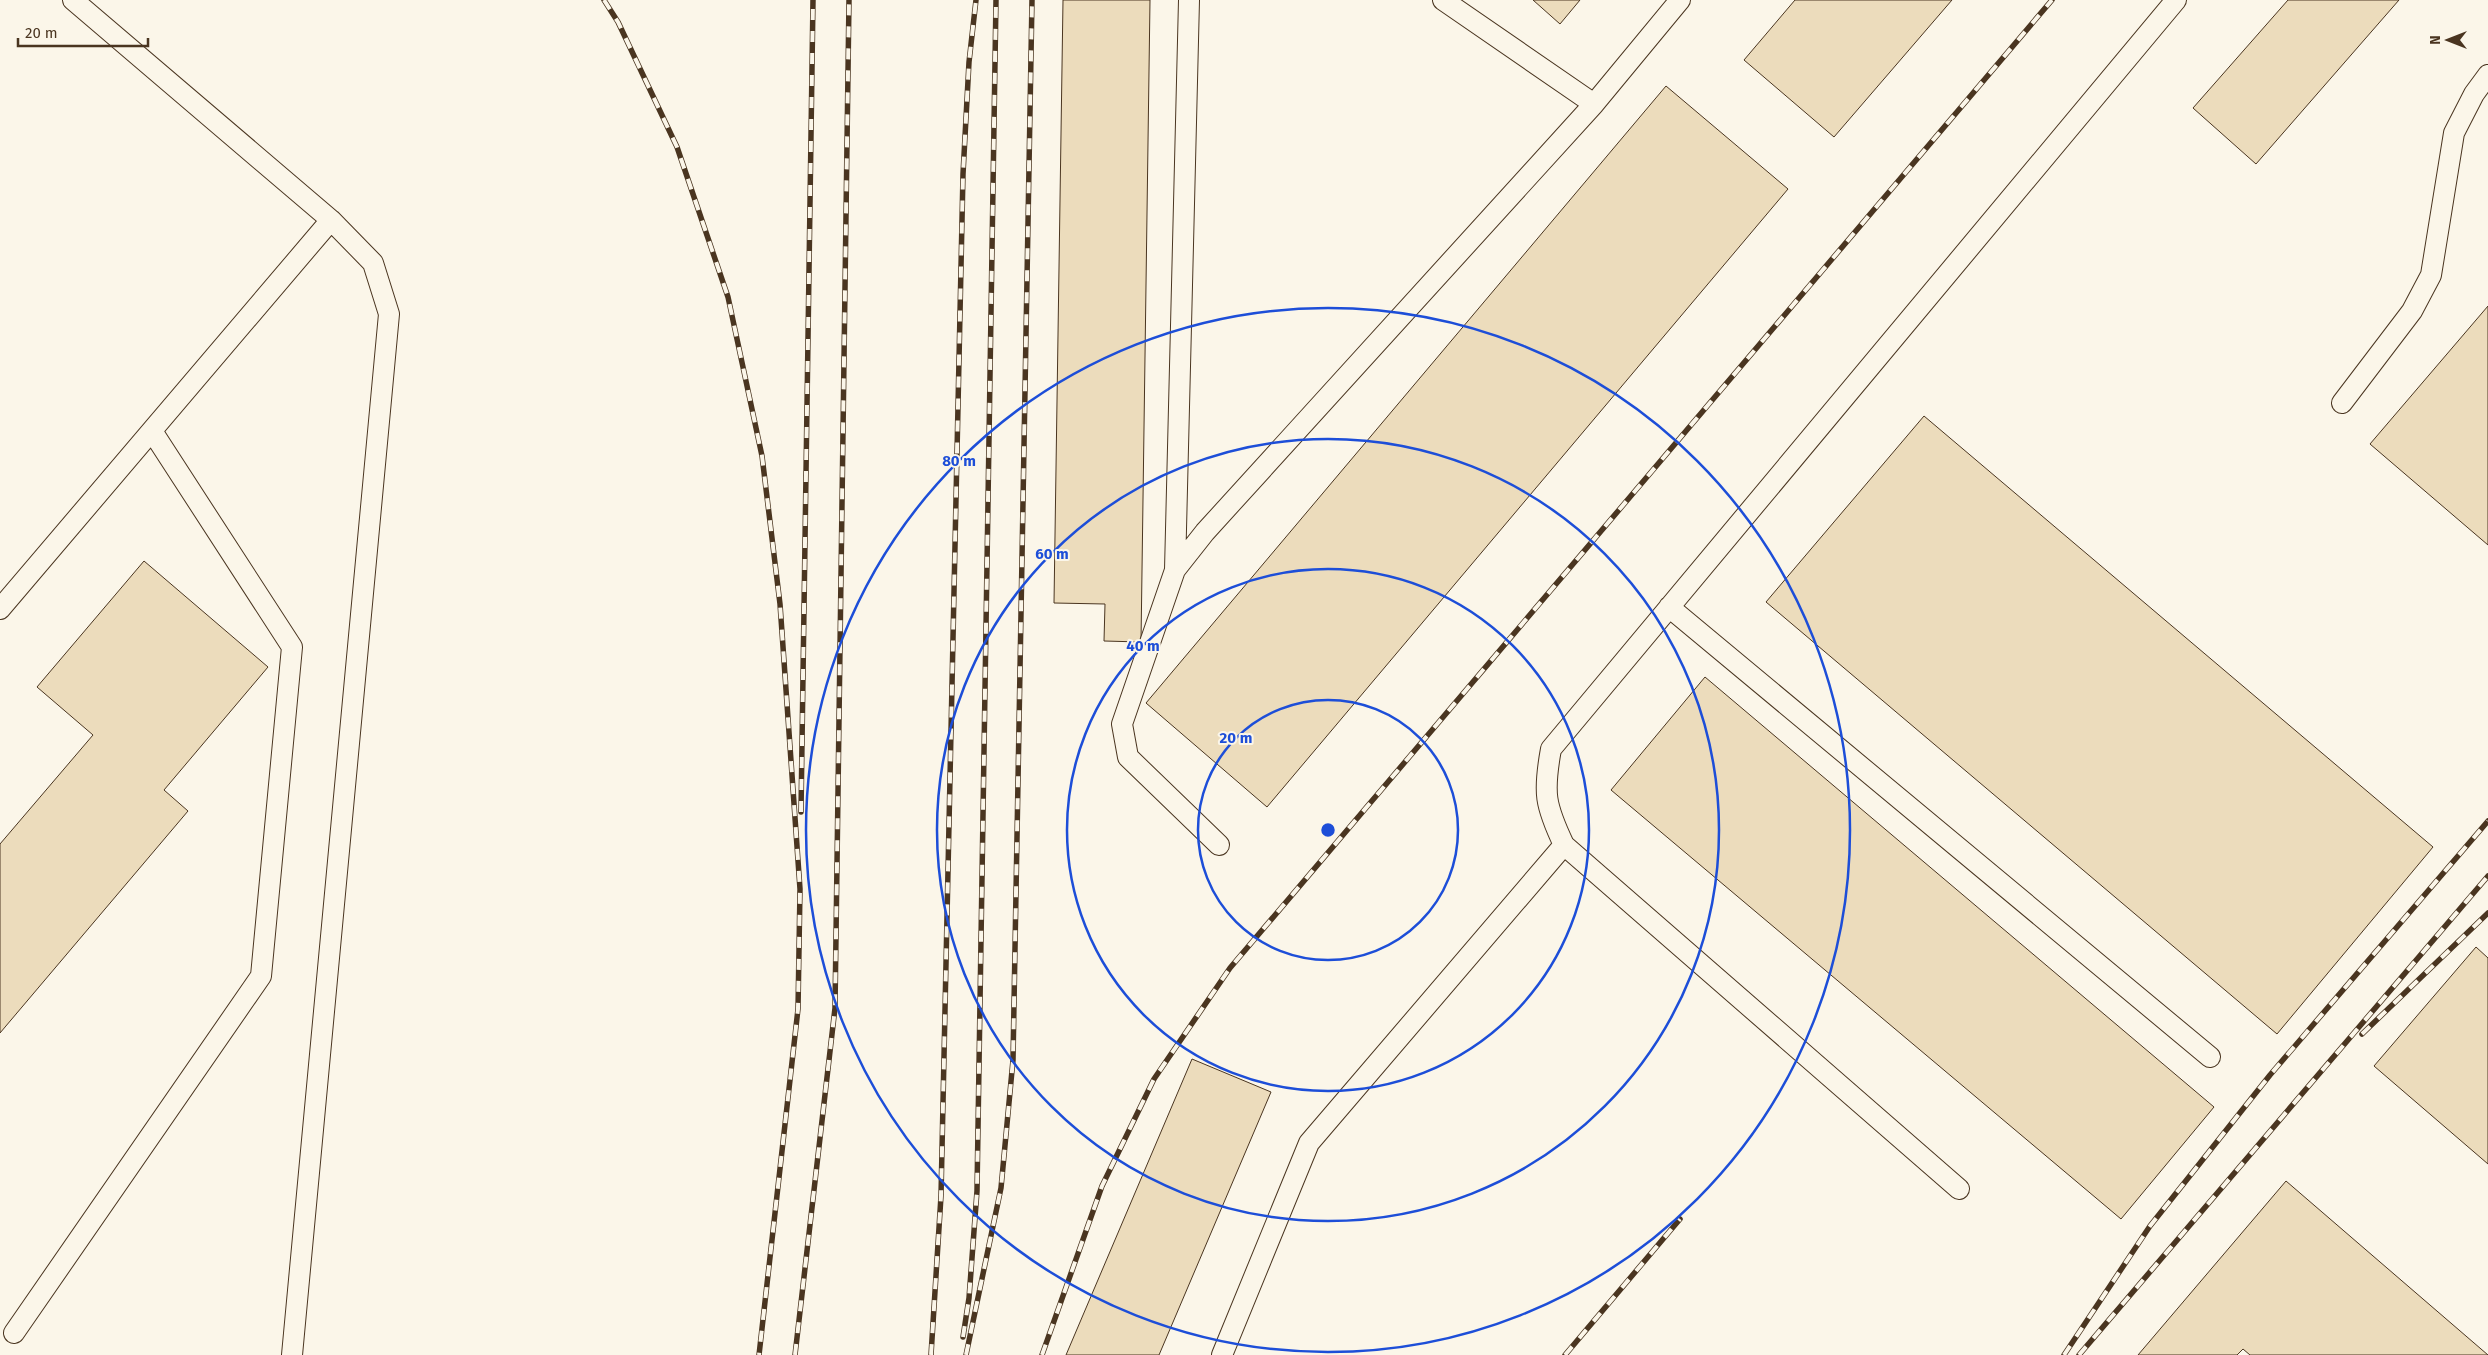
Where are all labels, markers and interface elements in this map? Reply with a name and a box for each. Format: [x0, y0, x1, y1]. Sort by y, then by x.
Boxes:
scale bar [18, 15, 148, 47]
north arrow [2423, 15, 2473, 65]
text: 20 m [25, 24, 58, 42]
text: N [2427, 35, 2444, 45]
text: 80 m [942, 452, 976, 470]
text: 60 m [1035, 545, 1069, 563]
text: 40 m [1126, 637, 1160, 655]
text: 20 m [1220, 729, 1252, 747]
centre of rings [1319, 821, 1337, 839]

